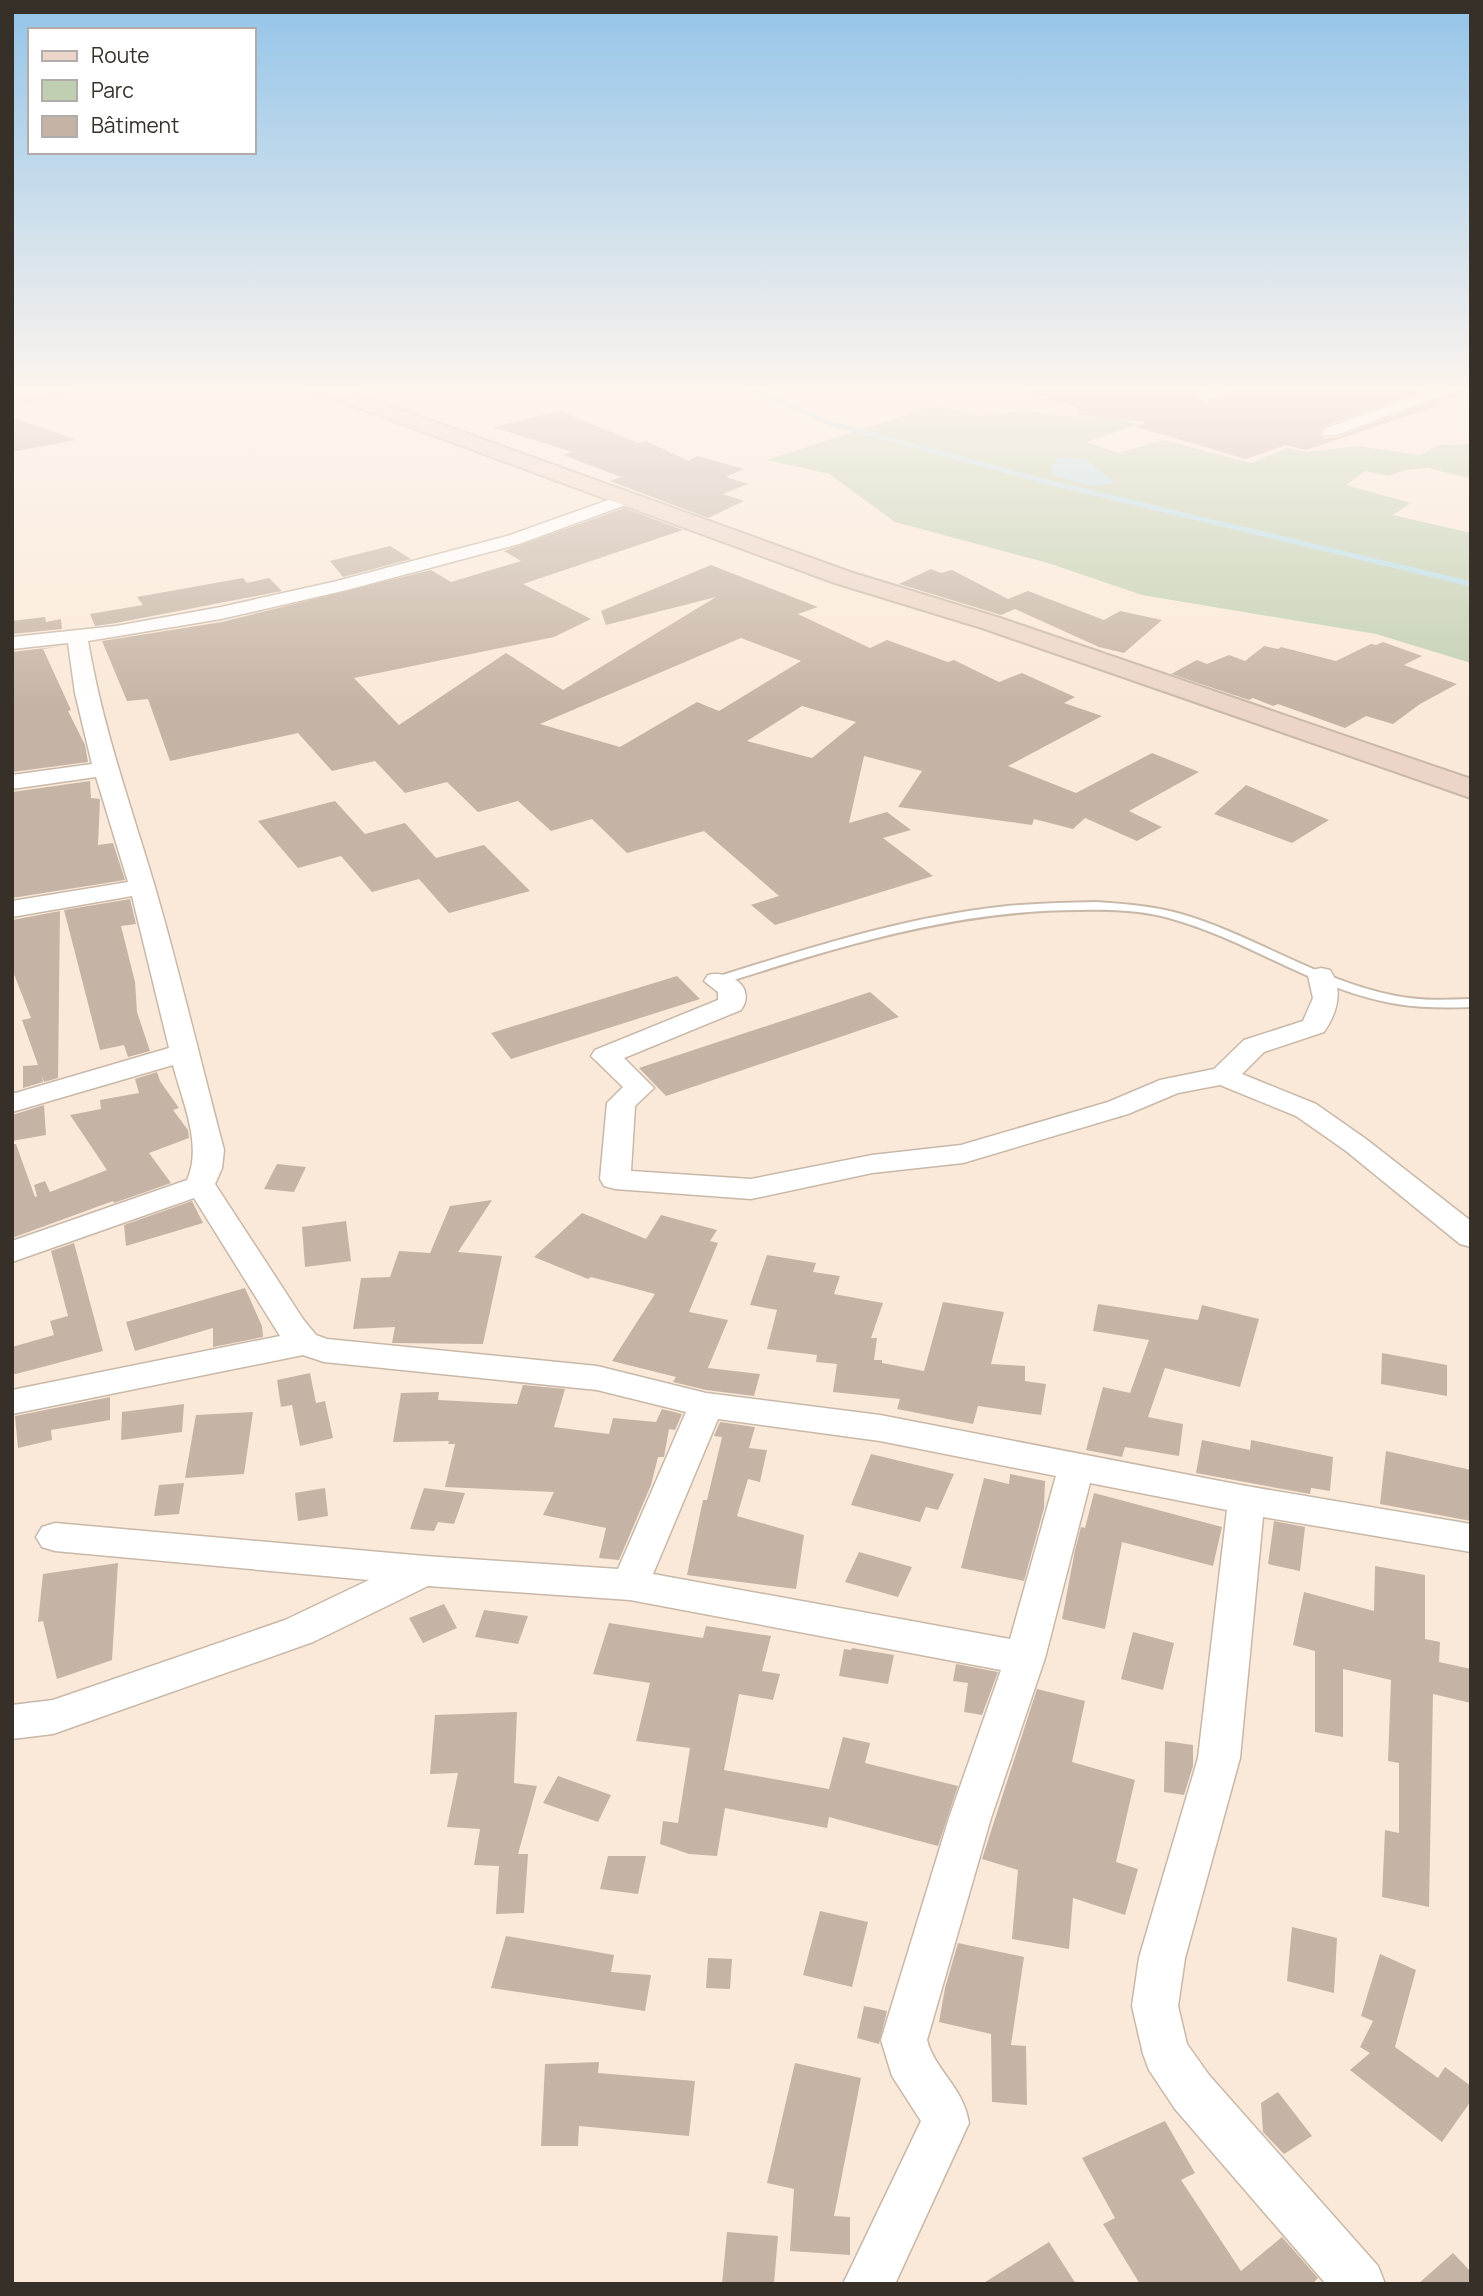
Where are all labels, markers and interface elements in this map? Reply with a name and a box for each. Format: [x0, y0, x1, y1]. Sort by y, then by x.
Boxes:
legend [28, 28, 256, 154]
text: Route [91, 41, 149, 69]
text: Parc [91, 76, 134, 104]
text: Bâtiment [91, 111, 179, 139]

